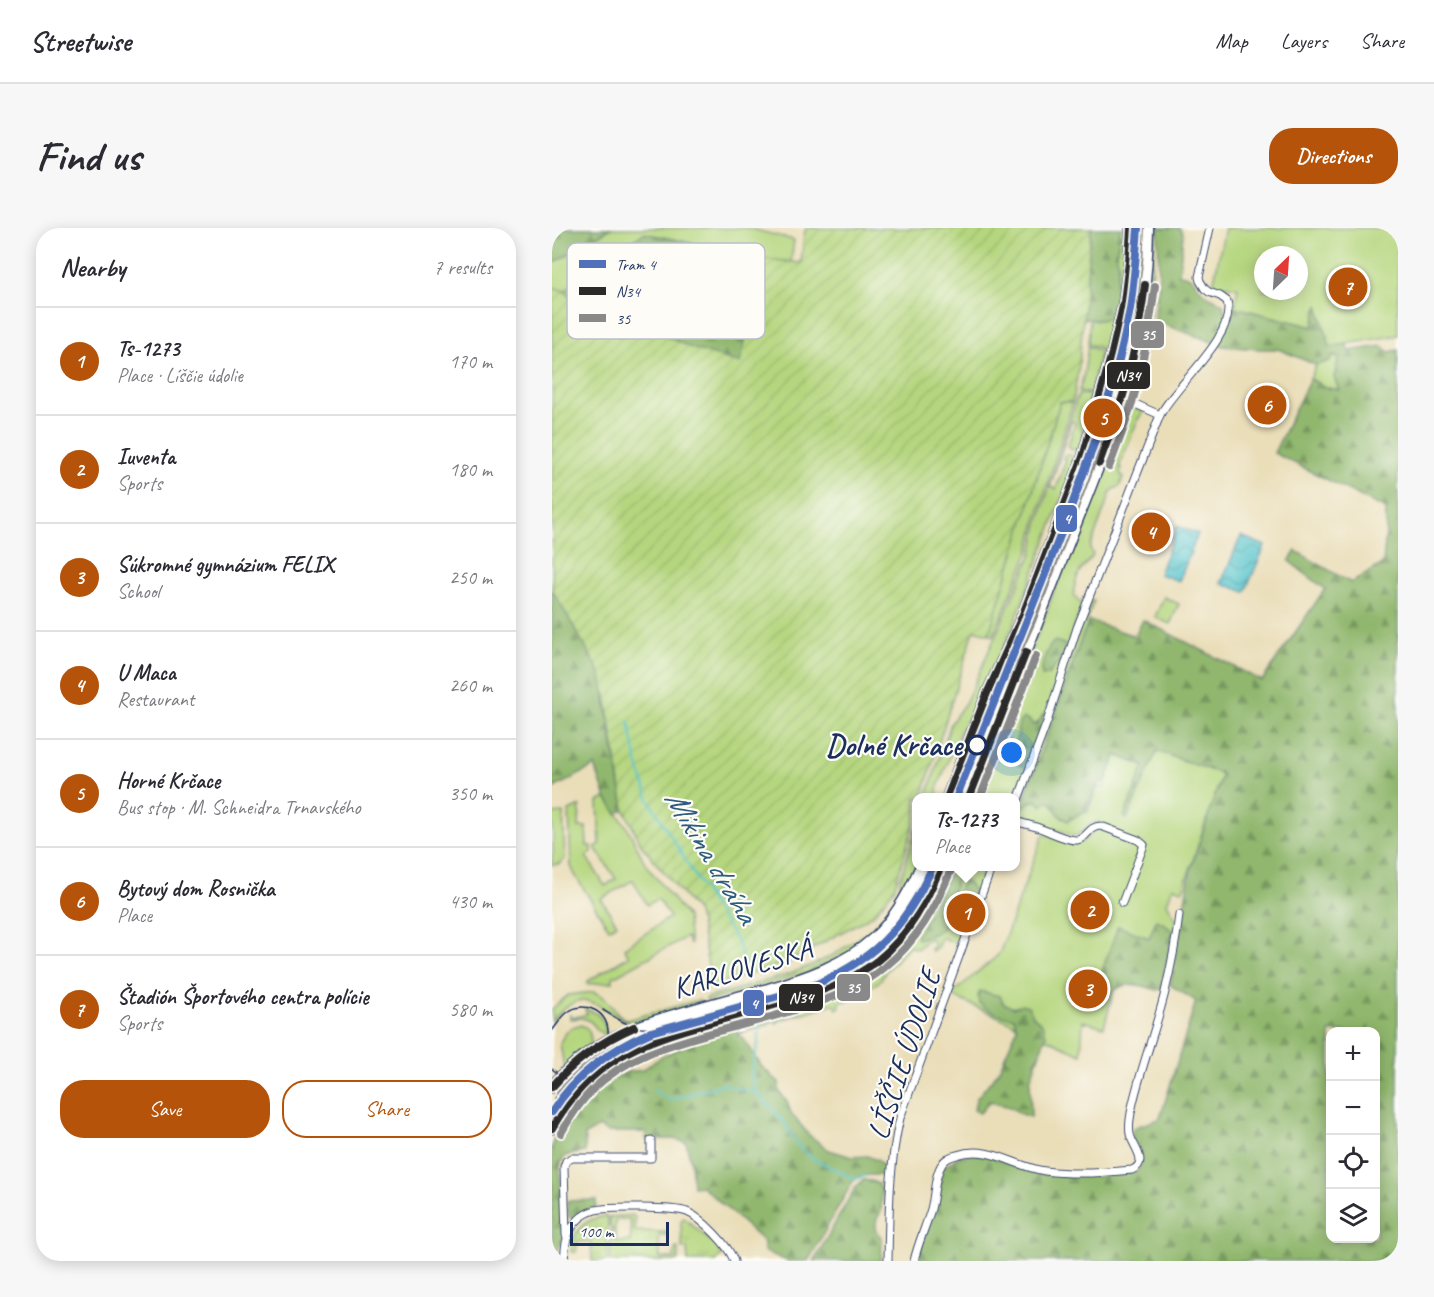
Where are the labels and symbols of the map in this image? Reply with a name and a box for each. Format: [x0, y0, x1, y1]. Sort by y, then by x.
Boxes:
legend [567, 243, 765, 339]
north arrow [1254, 246, 1308, 300]
text: Tram 4 [616, 255, 657, 275]
pin: 7 [1328, 264, 1368, 310]
text: N34 [616, 282, 642, 302]
text: 35 [616, 309, 631, 329]
line badge: 35 [1130, 320, 1165, 349]
text: 35 [1141, 325, 1157, 345]
line badge: N34 [1106, 361, 1151, 390]
text: N34 [1116, 366, 1142, 386]
pin: 6 [1248, 382, 1286, 428]
pin: 5 [1084, 396, 1122, 441]
line badge: 4 [1055, 504, 1078, 533]
text: 4 [1063, 509, 1072, 529]
pin: 4 [1132, 510, 1170, 554]
place label: Dolné Krčace [826, 726, 964, 764]
marker: Dolné Krčace [967, 735, 987, 755]
your location [997, 738, 1026, 767]
water label: Mikina dráha [656, 782, 769, 933]
pin: 2 [1070, 888, 1110, 932]
pin: 1 [946, 890, 986, 936]
street label: KARLOVESKÁ [668, 928, 820, 1007]
street label: LÍŠČIE ÚDOLIE [859, 961, 950, 1144]
pin: 3 [1068, 966, 1108, 1011]
line badge: 35 [836, 973, 871, 1002]
text: 35 [846, 978, 862, 998]
line badge: N34 [778, 983, 824, 1012]
text: N34 [789, 988, 815, 1008]
line badge: 4 [742, 989, 765, 1017]
text: 4 [750, 994, 759, 1014]
scale bar [570, 1219, 669, 1246]

